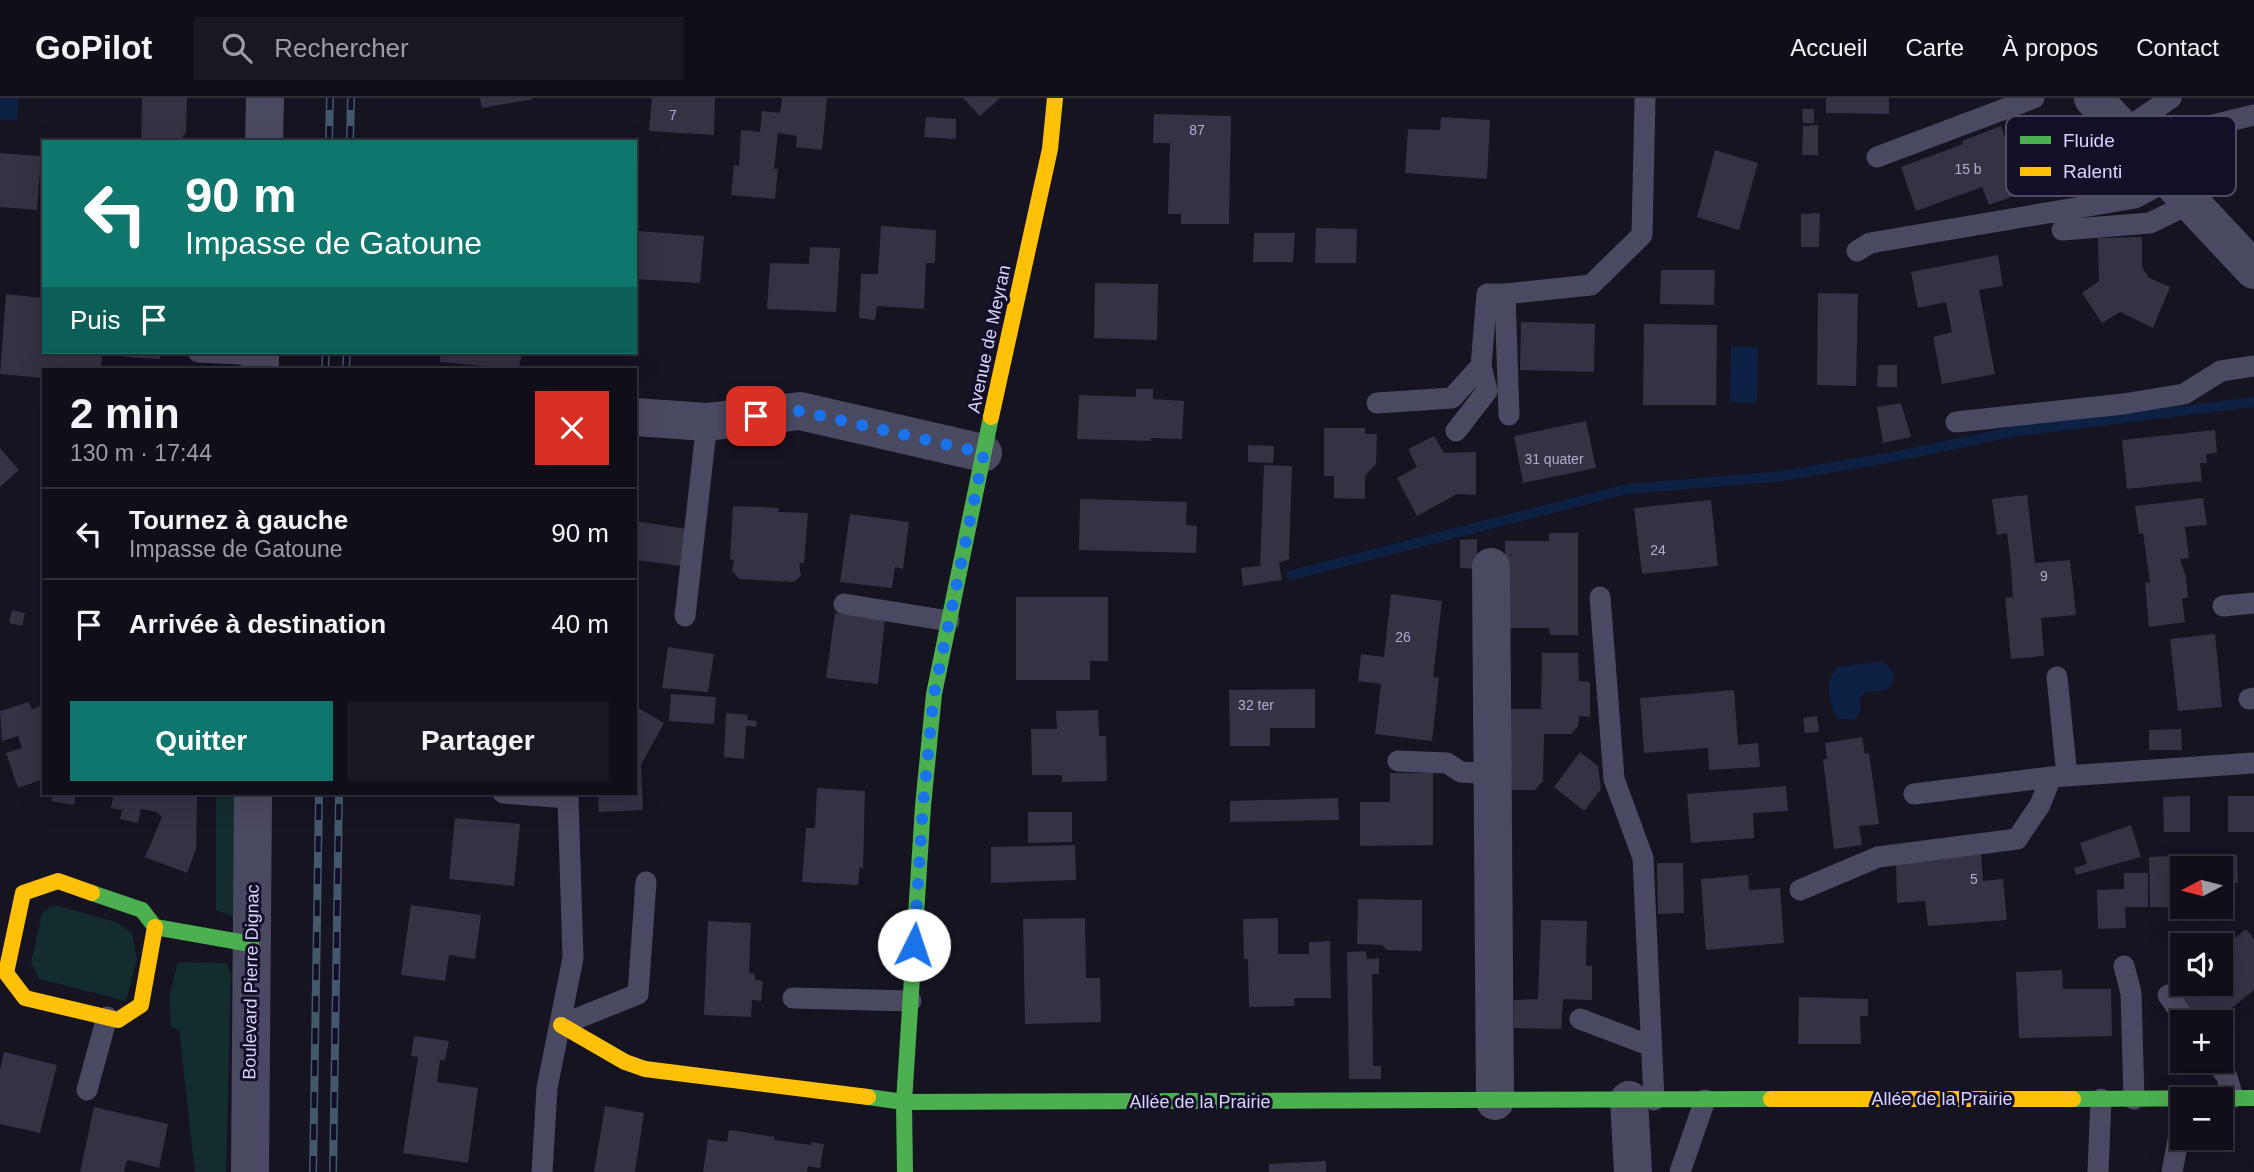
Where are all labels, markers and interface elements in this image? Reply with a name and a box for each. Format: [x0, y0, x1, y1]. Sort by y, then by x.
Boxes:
search box [194, 17, 684, 80]
text: GoPilot [35, 29, 152, 66]
icon: search [218, 29, 256, 67]
text: Rechercher [274, 33, 409, 63]
text: Accueil [1790, 34, 1868, 61]
text: Carte [1906, 34, 1964, 61]
text: À propos [2002, 34, 2098, 61]
text: Contact [2136, 34, 2219, 61]
house number: 7 [669, 107, 677, 123]
legend [2006, 116, 2236, 196]
house number: 87 [1189, 122, 1205, 138]
text: Fluide [2063, 130, 2115, 151]
house number: 15 b [1954, 161, 1982, 177]
text: Ralenti [2063, 161, 2122, 182]
icon: left [70, 168, 161, 259]
text: 90 m [185, 168, 297, 222]
text: Impasse de Gatoune [185, 225, 482, 261]
street label: Avenue de Meyran [964, 263, 1014, 415]
icon: arrive [135, 301, 173, 339]
text: Puis [70, 305, 121, 335]
pin [726, 386, 786, 446]
text: 2 min [70, 390, 180, 437]
button: close [535, 391, 609, 465]
icon: arrive [737, 397, 775, 435]
text: 130 m · 17:44 [70, 440, 212, 466]
house number: 31 quater [1524, 451, 1584, 467]
text: Tournez à gauche [129, 505, 348, 535]
icon: left [70, 515, 108, 553]
text: 90 m [551, 518, 609, 548]
text: Impasse de Gatoune [129, 536, 343, 562]
house number: 24 [1650, 542, 1666, 558]
house number: 9 [2040, 568, 2048, 584]
icon: arrive [70, 606, 108, 644]
text: Arrivée à destination [129, 609, 386, 639]
text: 40 m [551, 609, 609, 639]
house number: 26 [1395, 629, 1411, 645]
house number: 32 ter [1238, 697, 1274, 713]
button: Quitter [70, 701, 333, 781]
button: Partager [347, 701, 609, 781]
north arrow [2170, 856, 2233, 919]
map controls [2170, 856, 2233, 1150]
house number: 5 [1970, 871, 1978, 887]
street label: Boulevard Pierre Dignac [239, 884, 263, 1080]
position arrow [877, 908, 951, 982]
button: sound [2170, 933, 2233, 996]
button: + [2170, 1010, 2233, 1073]
button: − [2170, 1087, 2233, 1150]
street label: Allée de la Prairie [1871, 1089, 2013, 1109]
street label: Allée de la Prairie [1129, 1092, 1271, 1112]

